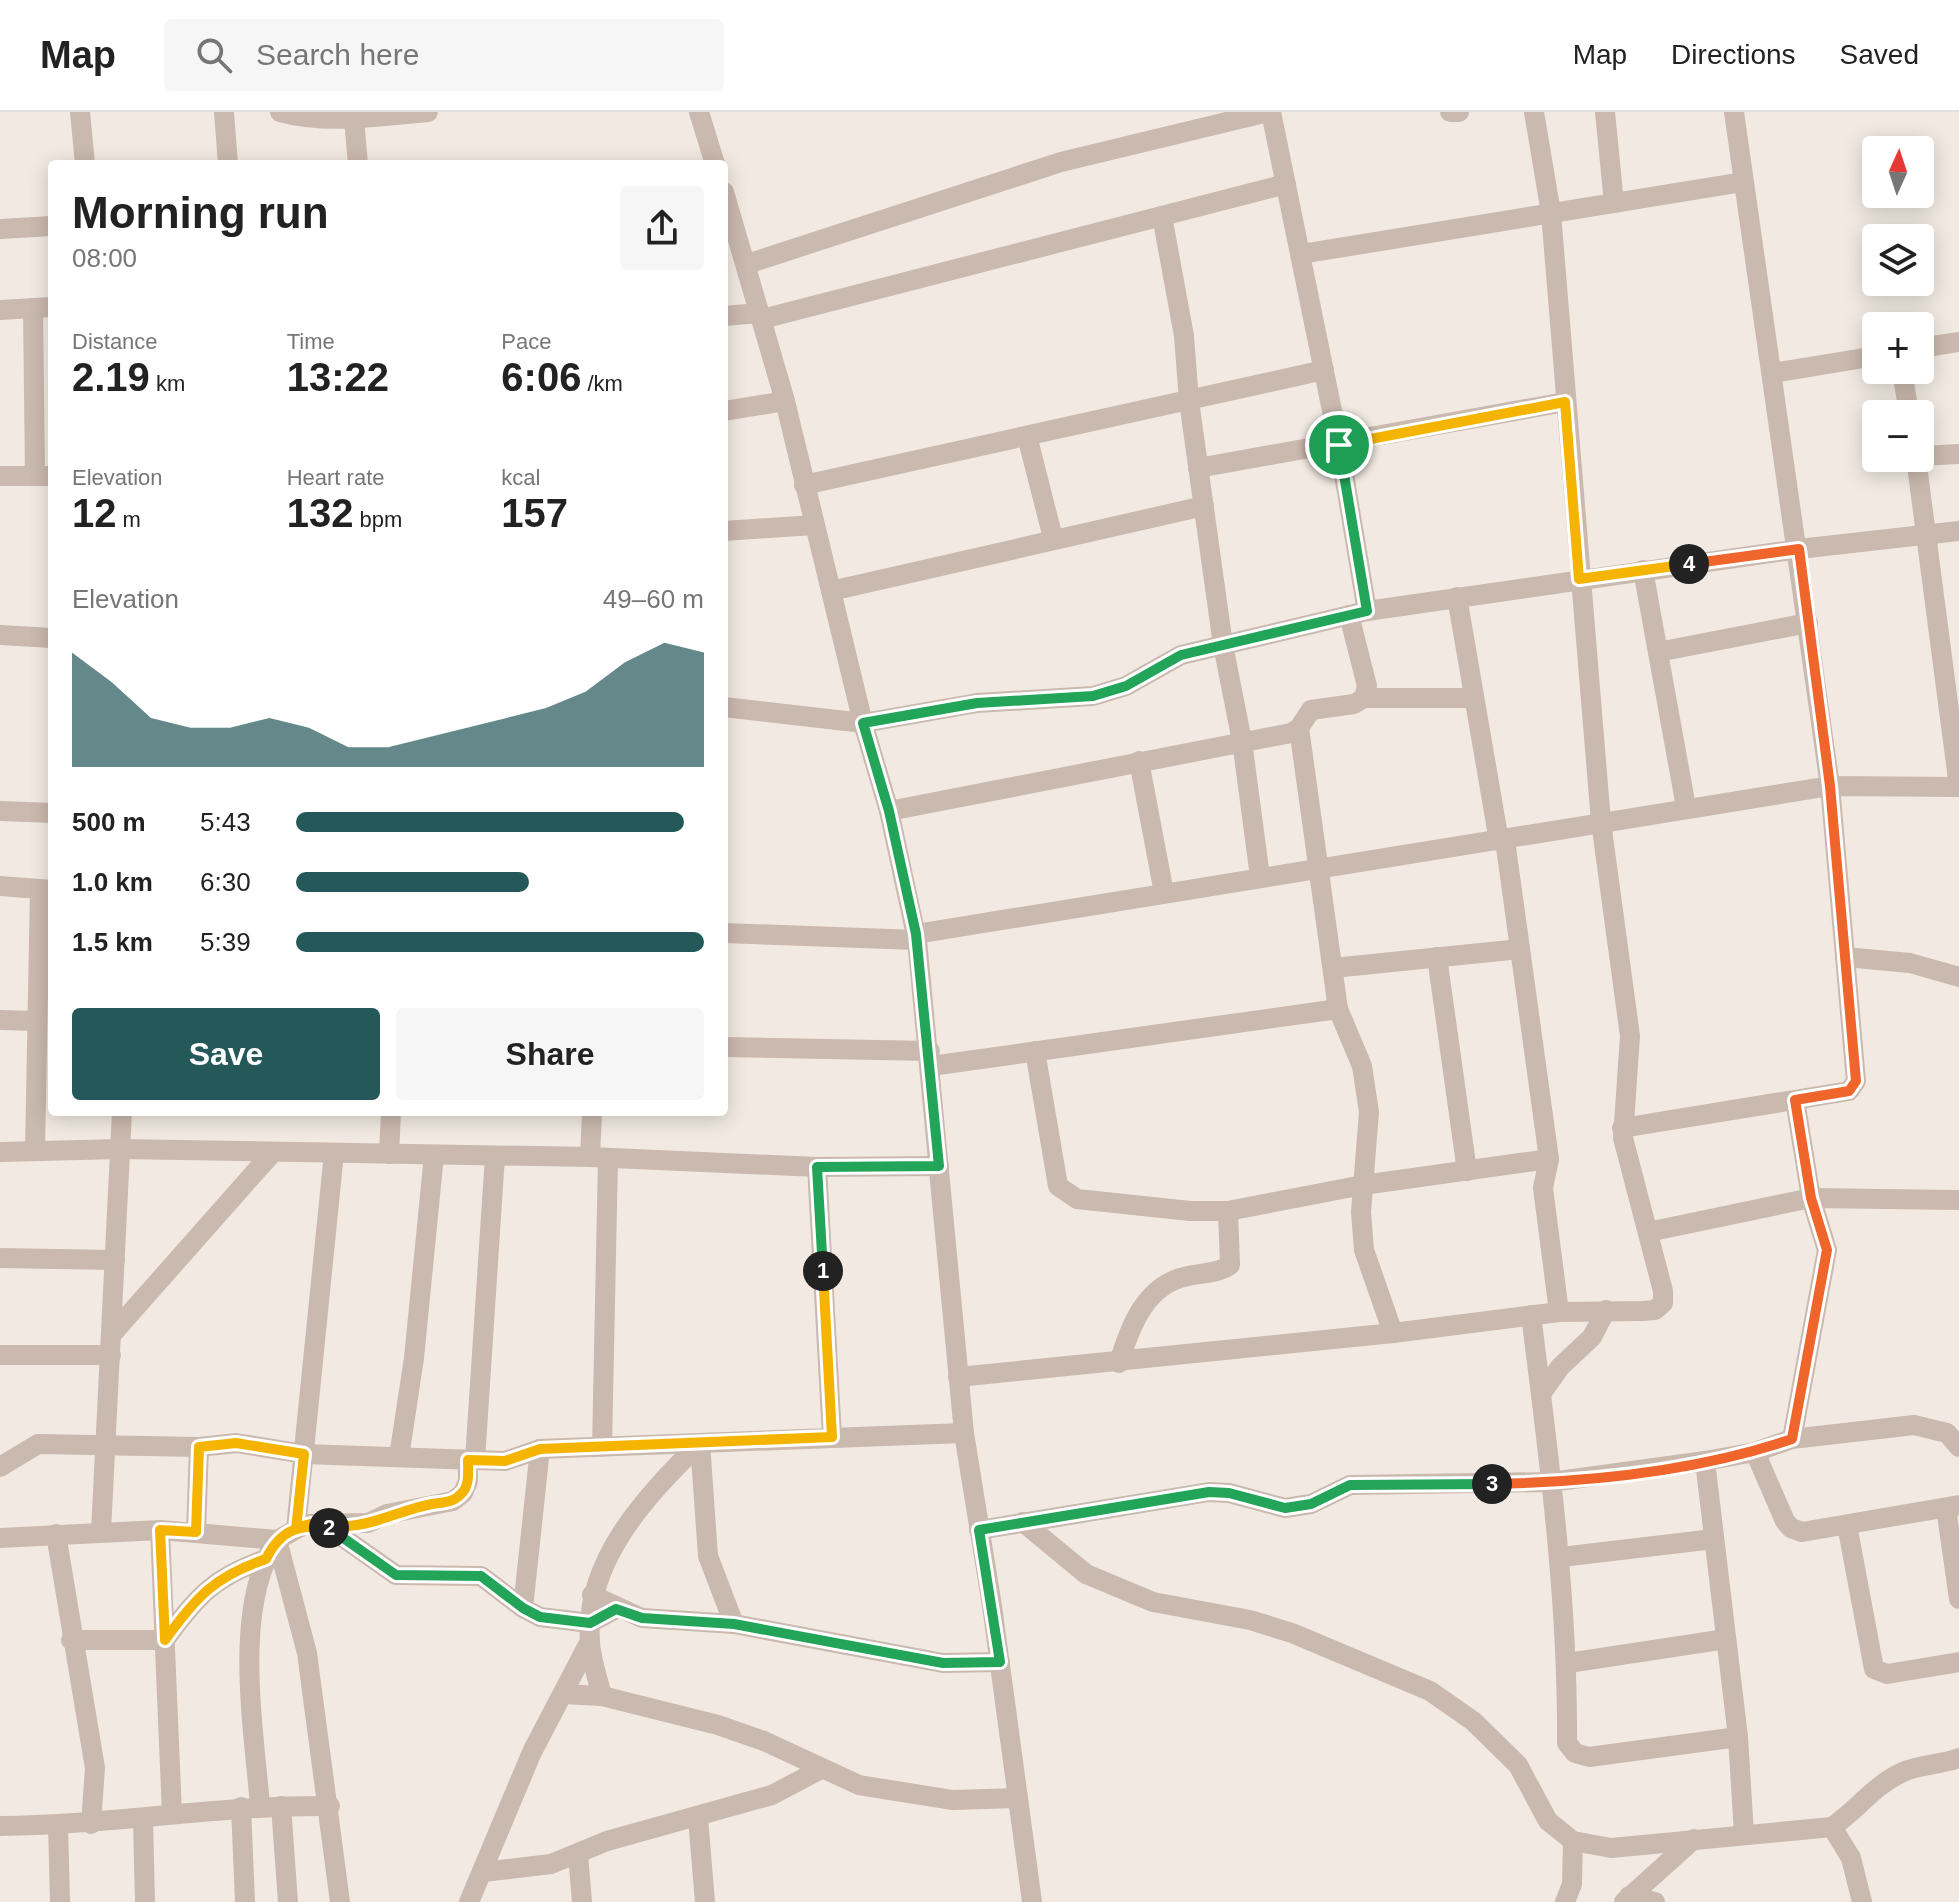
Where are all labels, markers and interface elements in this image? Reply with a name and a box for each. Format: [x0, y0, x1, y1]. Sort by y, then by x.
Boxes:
search box [164, 19, 724, 91]
icon: search [192, 33, 236, 77]
text: Map [40, 34, 116, 76]
text: Search here [256, 38, 419, 71]
text: Map [1573, 39, 1627, 70]
text: Directions [1671, 39, 1796, 70]
text: Saved [1840, 39, 1919, 70]
north arrow [1862, 136, 1934, 208]
map controls [1862, 136, 1934, 472]
button: share [620, 186, 704, 270]
text: Morning run [72, 188, 329, 237]
button: layers [1862, 224, 1934, 296]
text: 08:00 [72, 243, 137, 273]
button: + [1862, 312, 1934, 384]
text: Distance [72, 329, 158, 354]
text: Time [287, 329, 335, 354]
text: Pace [501, 329, 551, 354]
text: 2.19 [72, 355, 150, 399]
text: 13:22 [287, 355, 389, 399]
text: 6:06 [501, 355, 581, 399]
text: km [150, 371, 185, 396]
text: /km [581, 371, 623, 396]
button: − [1862, 400, 1934, 472]
pin [1305, 411, 1373, 479]
icon: arrive [1317, 423, 1361, 467]
text: Elevation [72, 465, 163, 490]
text: Heart rate [287, 465, 384, 490]
text: kcal [501, 465, 540, 490]
text: 12 [72, 491, 117, 535]
text: 132 [287, 491, 353, 535]
text: 157 [501, 491, 568, 535]
text: m [117, 507, 141, 532]
text: bpm [353, 507, 402, 532]
pin: 4 [1669, 544, 1709, 584]
text: 4 [1683, 551, 1695, 576]
text: Elevation [72, 584, 179, 614]
text: 49–60 m [603, 584, 704, 614]
text: 500 m [72, 807, 146, 837]
text: 5:43 [200, 807, 251, 837]
text: 1.0 km [72, 867, 153, 897]
text: 6:30 [200, 867, 251, 897]
text: 1.5 km [72, 927, 153, 957]
text: 5:39 [200, 927, 251, 957]
button: Save [72, 1008, 380, 1100]
button: Share [396, 1008, 704, 1100]
pin: 1 [803, 1251, 843, 1291]
text: 1 [817, 1258, 829, 1283]
pin: 3 [1472, 1464, 1512, 1504]
text: 3 [1486, 1471, 1498, 1496]
pin: 2 [309, 1508, 349, 1548]
text: 2 [323, 1515, 335, 1540]

